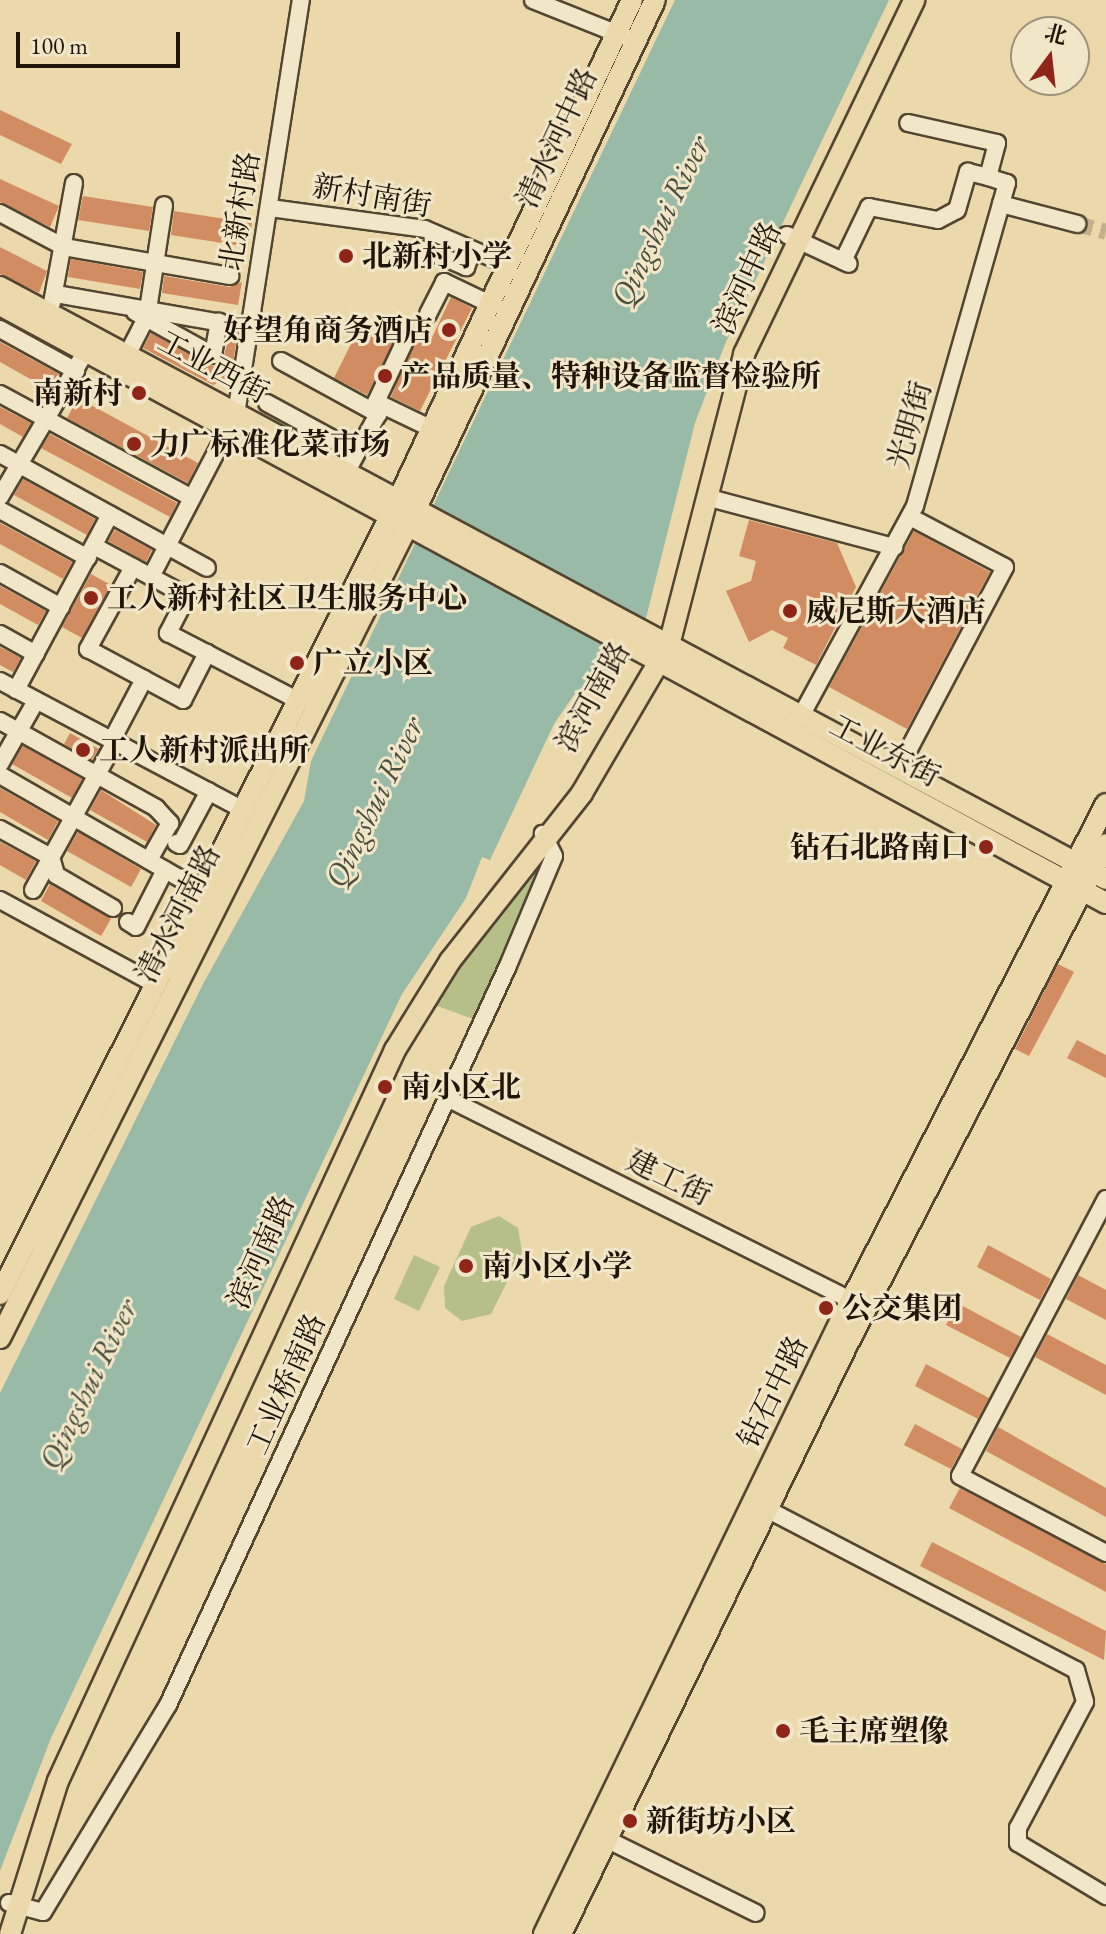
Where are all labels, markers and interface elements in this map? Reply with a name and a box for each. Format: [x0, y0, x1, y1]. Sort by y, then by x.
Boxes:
scale bar [20, 16, 184, 66]
north arrow [1010, 16, 1090, 96]
text: 北 [1041, 17, 1070, 51]
text: 100 m [30, 30, 88, 61]
street label: 清水河中路 [509, 62, 605, 214]
water label: Qingshui River [602, 129, 718, 313]
street label: 北新村路 [213, 149, 267, 273]
street label: 新村南街 [310, 168, 434, 224]
street label: 滨河中路 [705, 216, 789, 340]
place label: 北新村小学 [362, 238, 512, 274]
marker: 北新村小学 [337, 247, 355, 265]
place label: 好望角商务酒店 [223, 312, 433, 348]
marker: 好望角商务酒店 [440, 321, 458, 339]
street label: 工业西街 [152, 323, 274, 411]
place label: 产品质量、特种设备监督检验所 [401, 358, 821, 394]
marker: 产品质量、特种设备监督检验所 [376, 367, 394, 385]
place label: 南新村 [33, 375, 123, 411]
street label: 光明街 [880, 377, 940, 473]
marker: 南新村 [130, 384, 148, 402]
place label: 力广标准化菜市场 [150, 426, 390, 462]
marker: 力广标准化菜市场 [125, 435, 143, 453]
place label: 工人新村社区卫生服务中心 [107, 580, 467, 616]
marker: 工人新村社区卫生服务中心 [82, 589, 100, 607]
place label: 威尼斯大酒店 [806, 593, 986, 629]
marker: 威尼斯大酒店 [781, 602, 799, 620]
street label: 滨河南路 [548, 636, 638, 758]
place label: 广立小区 [313, 645, 433, 681]
marker: 广立小区 [288, 654, 306, 672]
street label: 工业东街 [824, 707, 946, 795]
water label: Qingshui River [316, 710, 432, 894]
place label: 工人新村派出所 [99, 732, 309, 768]
marker: 工人新村派出所 [74, 741, 92, 759]
place label: 钻石北路南口 [790, 829, 970, 865]
marker: 钻石北路南口 [977, 838, 995, 856]
street label: 清水河南路 [128, 839, 228, 989]
place label: 南小区北 [401, 1069, 521, 1105]
marker: 南小区北 [376, 1078, 394, 1096]
street label: 建工街 [621, 1142, 717, 1214]
street label: 滨河南路 [220, 1190, 302, 1314]
place label: 南小区小学 [482, 1248, 632, 1284]
marker: 南小区小学 [457, 1257, 475, 1275]
place label: 公交集团 [842, 1290, 962, 1326]
water label: Qingshui River [30, 1292, 146, 1476]
marker: 公交集团 [817, 1299, 835, 1317]
street label: 工业桥南路 [239, 1308, 333, 1460]
street label: 钻石中路 [731, 1330, 815, 1454]
place label: 毛主席塑像 [799, 1713, 949, 1749]
marker: 毛主席塑像 [774, 1722, 792, 1740]
place label: 新街坊小区 [646, 1803, 796, 1839]
marker: 新街坊小区 [621, 1812, 639, 1830]

